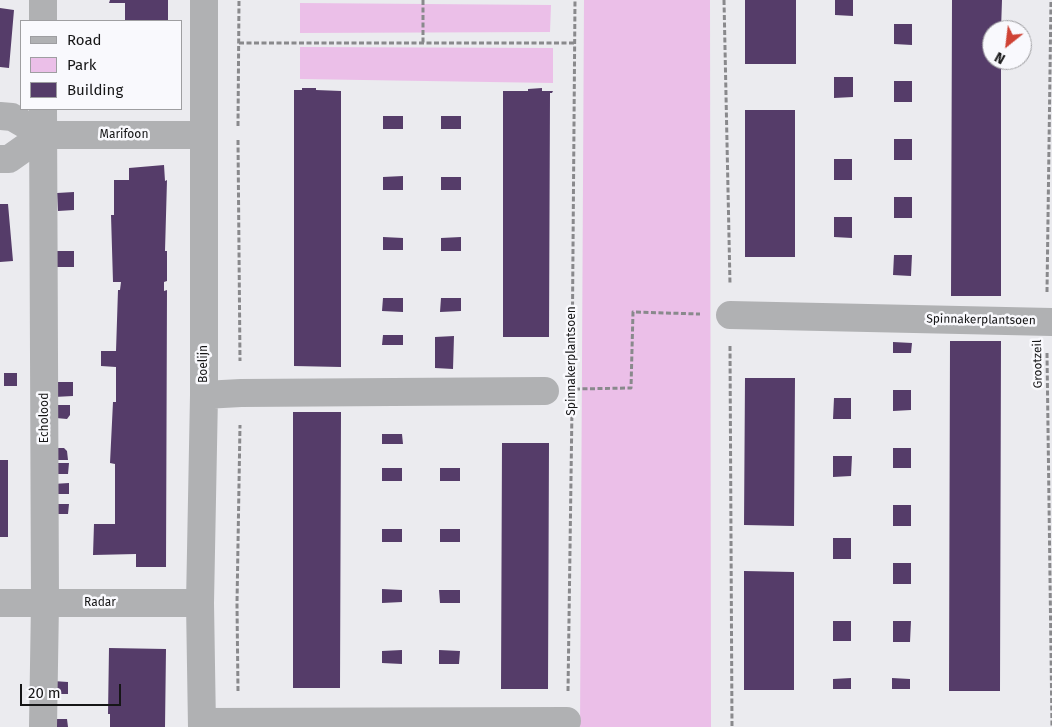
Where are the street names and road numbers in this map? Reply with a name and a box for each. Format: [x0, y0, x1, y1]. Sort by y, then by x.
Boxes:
street label: Marifoon [100, 128, 148, 142]
street label: Spinnakerplantsoen [565, 306, 579, 416]
street label: Spinnakerplantsoen [926, 312, 1036, 328]
street label: Grootzeil [1030, 339, 1046, 389]
street label: Boelijn [197, 345, 211, 383]
street label: Echolood [38, 393, 52, 443]
street label: Radar [84, 596, 116, 610]

